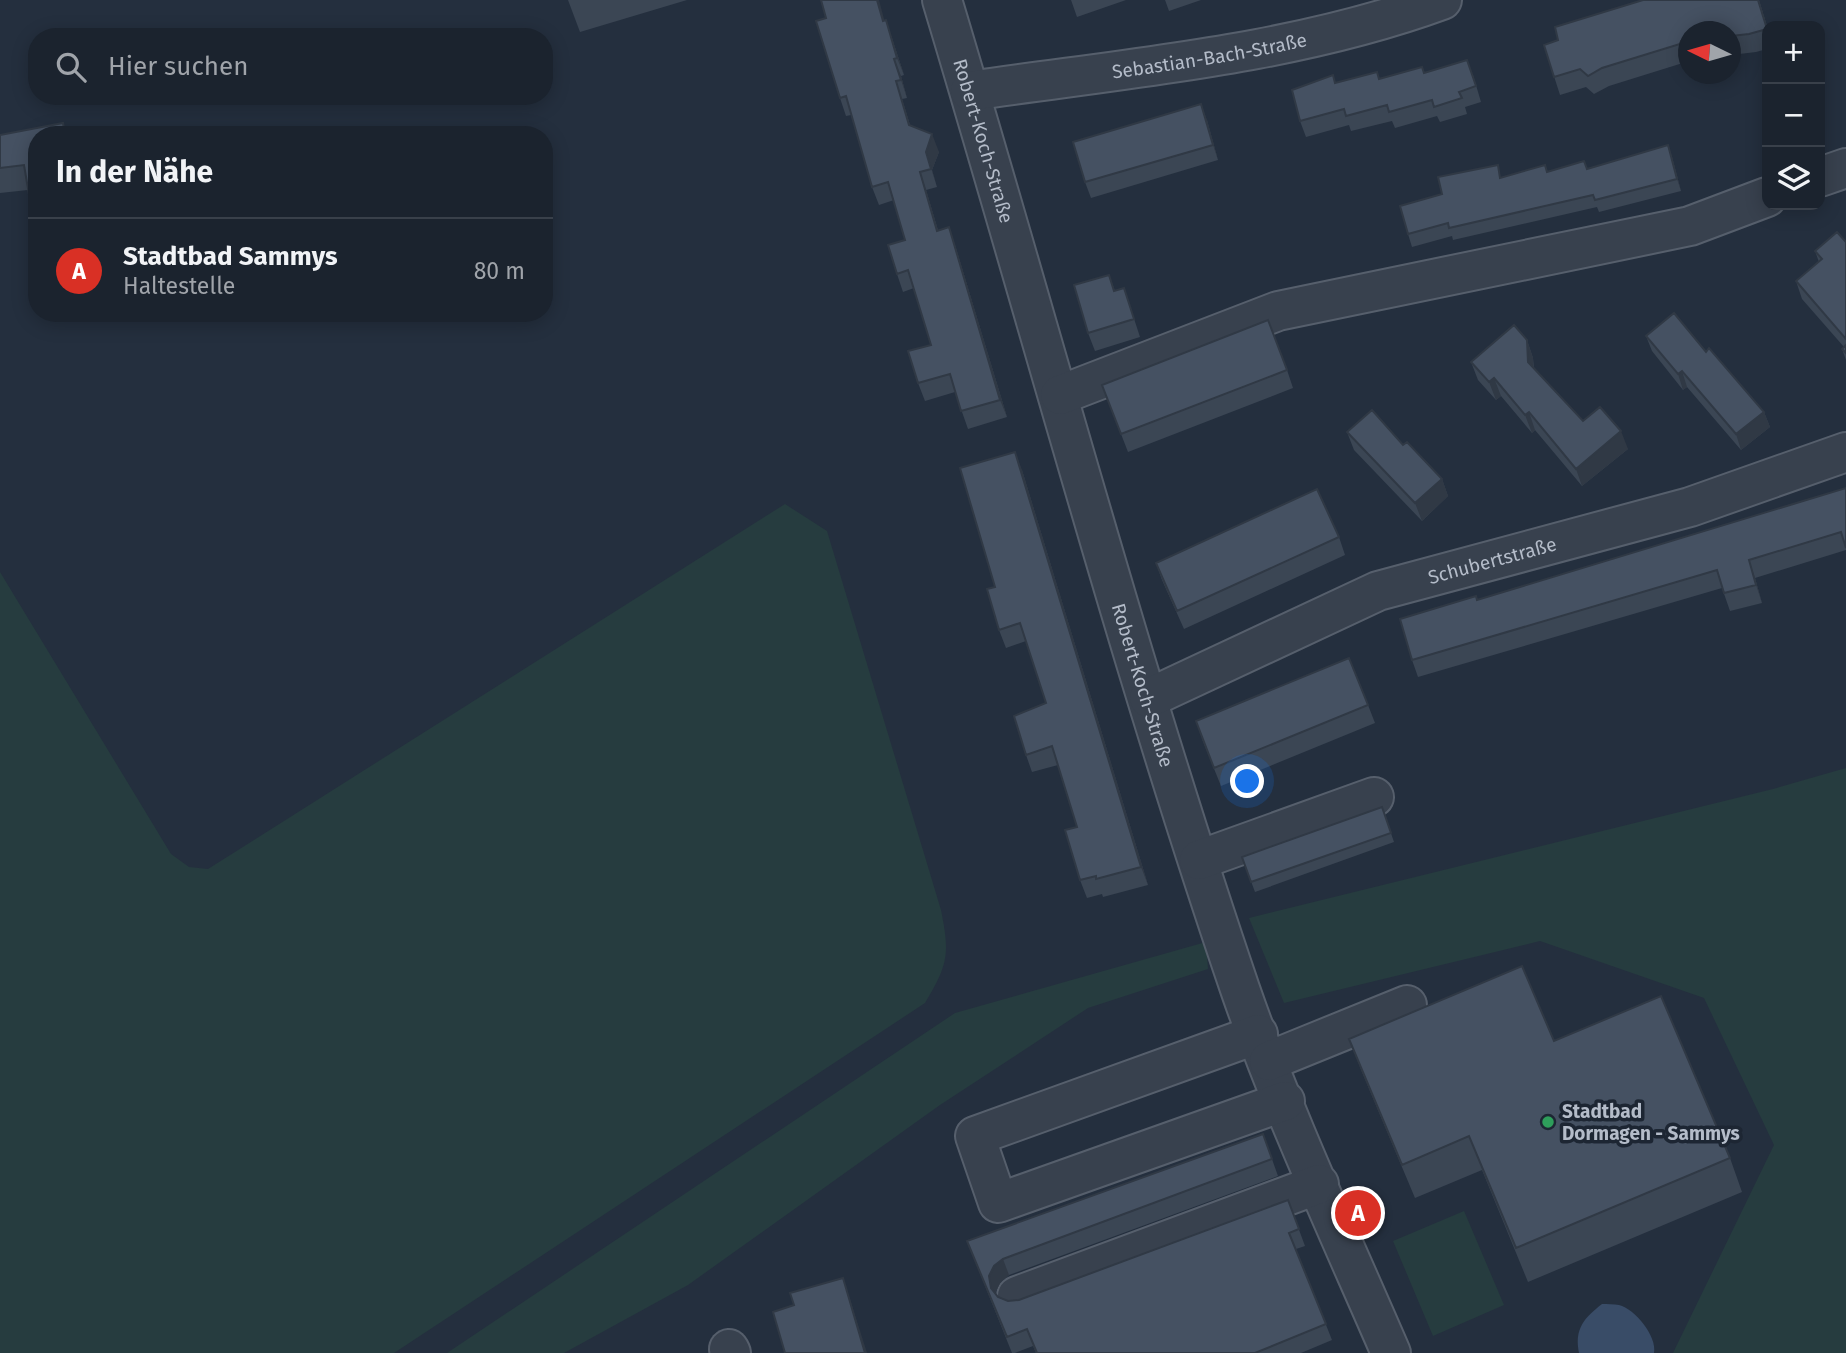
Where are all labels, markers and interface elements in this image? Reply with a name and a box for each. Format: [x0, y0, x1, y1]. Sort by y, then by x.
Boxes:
north arrow [1678, 21, 1741, 84]
map controls [1762, 21, 1825, 210]
button: + [1762, 21, 1825, 84]
search box [28, 28, 553, 105]
street label: Sebastian-Bach-Straße [1111, 28, 1309, 84]
icon: search [52, 48, 90, 86]
text: Hier suchen [108, 51, 248, 82]
street label: Robert-Koch-Straße [948, 56, 1018, 226]
button: − [1762, 84, 1825, 147]
button: layers [1762, 147, 1825, 210]
text: In der Nähe [56, 154, 213, 190]
text: Stadtbad Sammys [123, 241, 337, 272]
text: A [72, 257, 86, 285]
text: 80 m [474, 257, 525, 285]
text: Haltestelle [123, 272, 235, 300]
street label: Schubertstraße [1426, 532, 1559, 589]
street label: Robert-Koch-Straße [1107, 601, 1178, 770]
your location [1230, 764, 1264, 798]
place label: Stadtbad Dormagen - Sammys [1562, 1100, 1740, 1145]
marker: Stadtbad Dormagen - Sammys [1540, 1114, 1556, 1130]
pin: A [1335, 1187, 1381, 1239]

